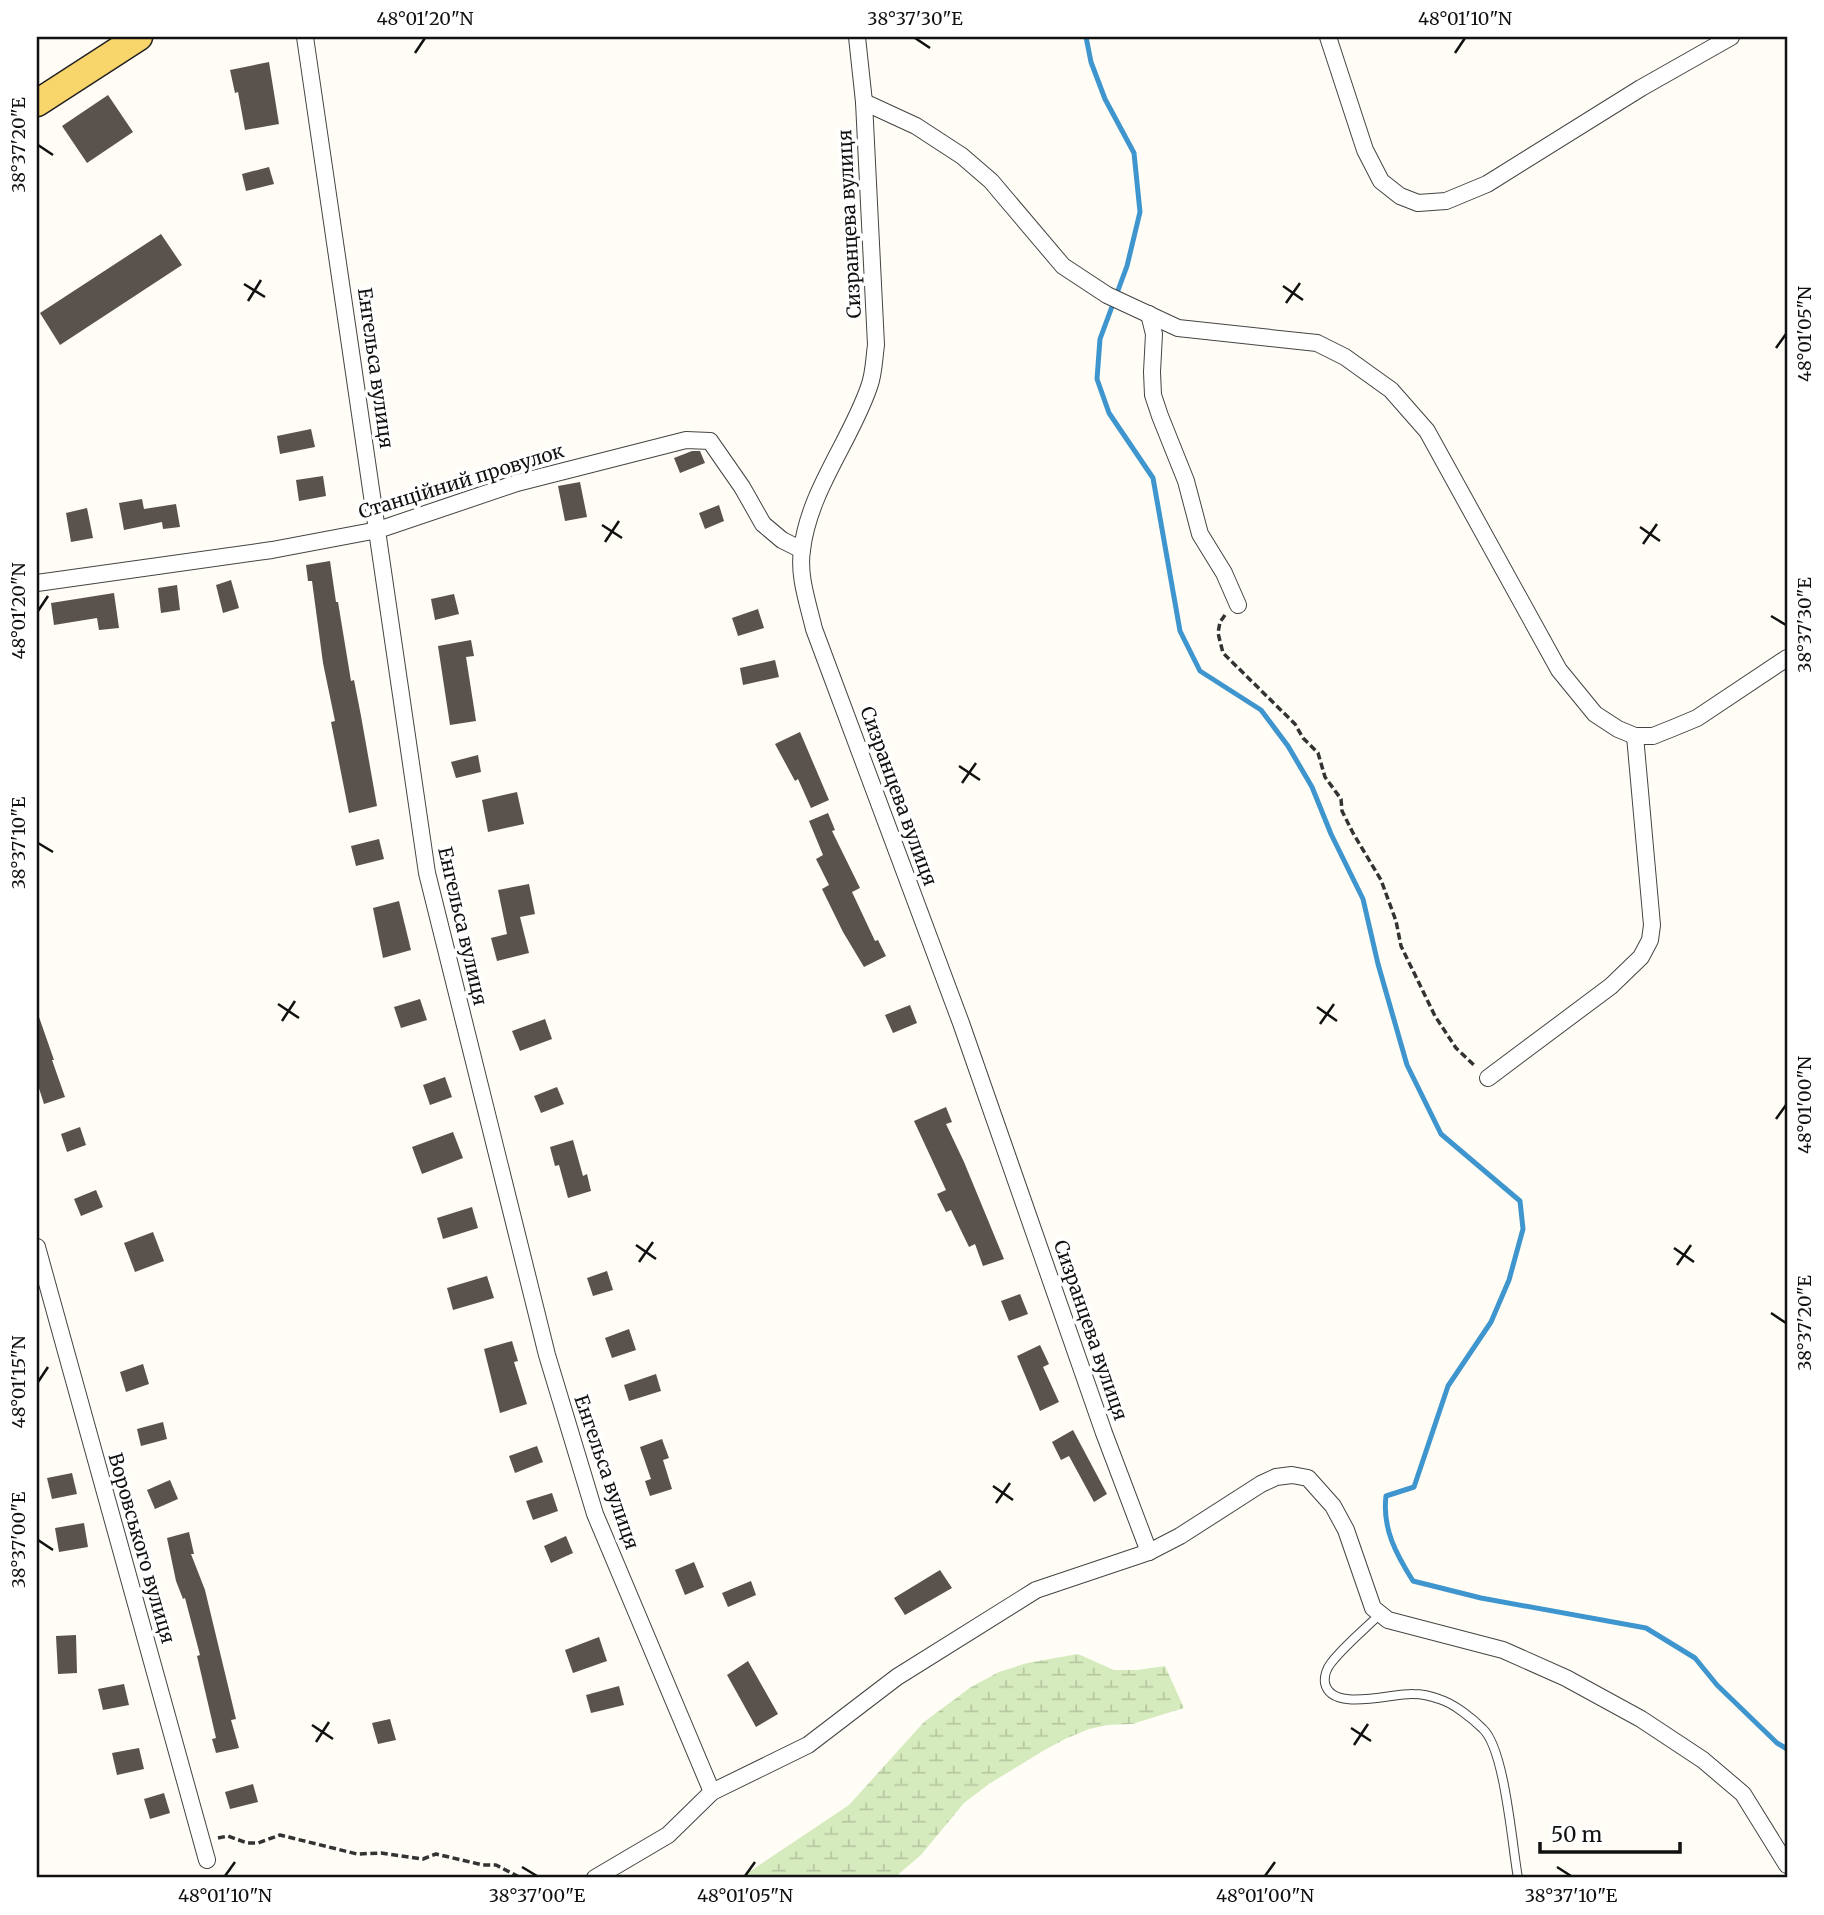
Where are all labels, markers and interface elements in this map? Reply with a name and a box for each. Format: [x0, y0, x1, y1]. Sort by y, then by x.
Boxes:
text: 48°01'20"N [376, 7, 474, 30]
text: 38°37'30"E [867, 7, 963, 30]
text: 48°01'10"N [1418, 7, 1512, 30]
text: 38°37'20"E [7, 97, 30, 193]
street label: Сизранцева вулиця [832, 129, 866, 319]
street label: Енгельса вулиця [353, 286, 399, 450]
text: 48°01'05"N [1793, 286, 1816, 382]
street label: Станційний провулок [355, 438, 567, 524]
text: 48°01'20"N [7, 562, 30, 660]
text: 38°37'30"E [1793, 577, 1816, 673]
street label: Сизранцева вулиця [855, 703, 943, 889]
text: 38°37'10"E [7, 796, 30, 889]
street label: Енгельса вулиця [433, 844, 493, 1008]
text: 48°01'00"N [1793, 1056, 1816, 1154]
street label: Сизранцева вулиця [1049, 1237, 1133, 1423]
text: 38°37'20"E [1793, 1275, 1816, 1371]
text: 48°01'15"N [7, 1336, 30, 1428]
street label: Енгельса вулиця [569, 1392, 645, 1552]
street label: Воровського вулиця [103, 1450, 181, 1646]
text: 38°37'00"E [7, 1491, 30, 1588]
scale bar [1540, 1810, 1680, 1854]
text: 50 m [1551, 1821, 1602, 1848]
text: 48°01'10"N [178, 1884, 272, 1907]
text: 38°37'00"E [489, 1884, 586, 1907]
text: 48°01'05"N [697, 1884, 793, 1907]
text: 48°01'00"N [1216, 1884, 1314, 1907]
text: 38°37'10"E [1525, 1884, 1618, 1907]

